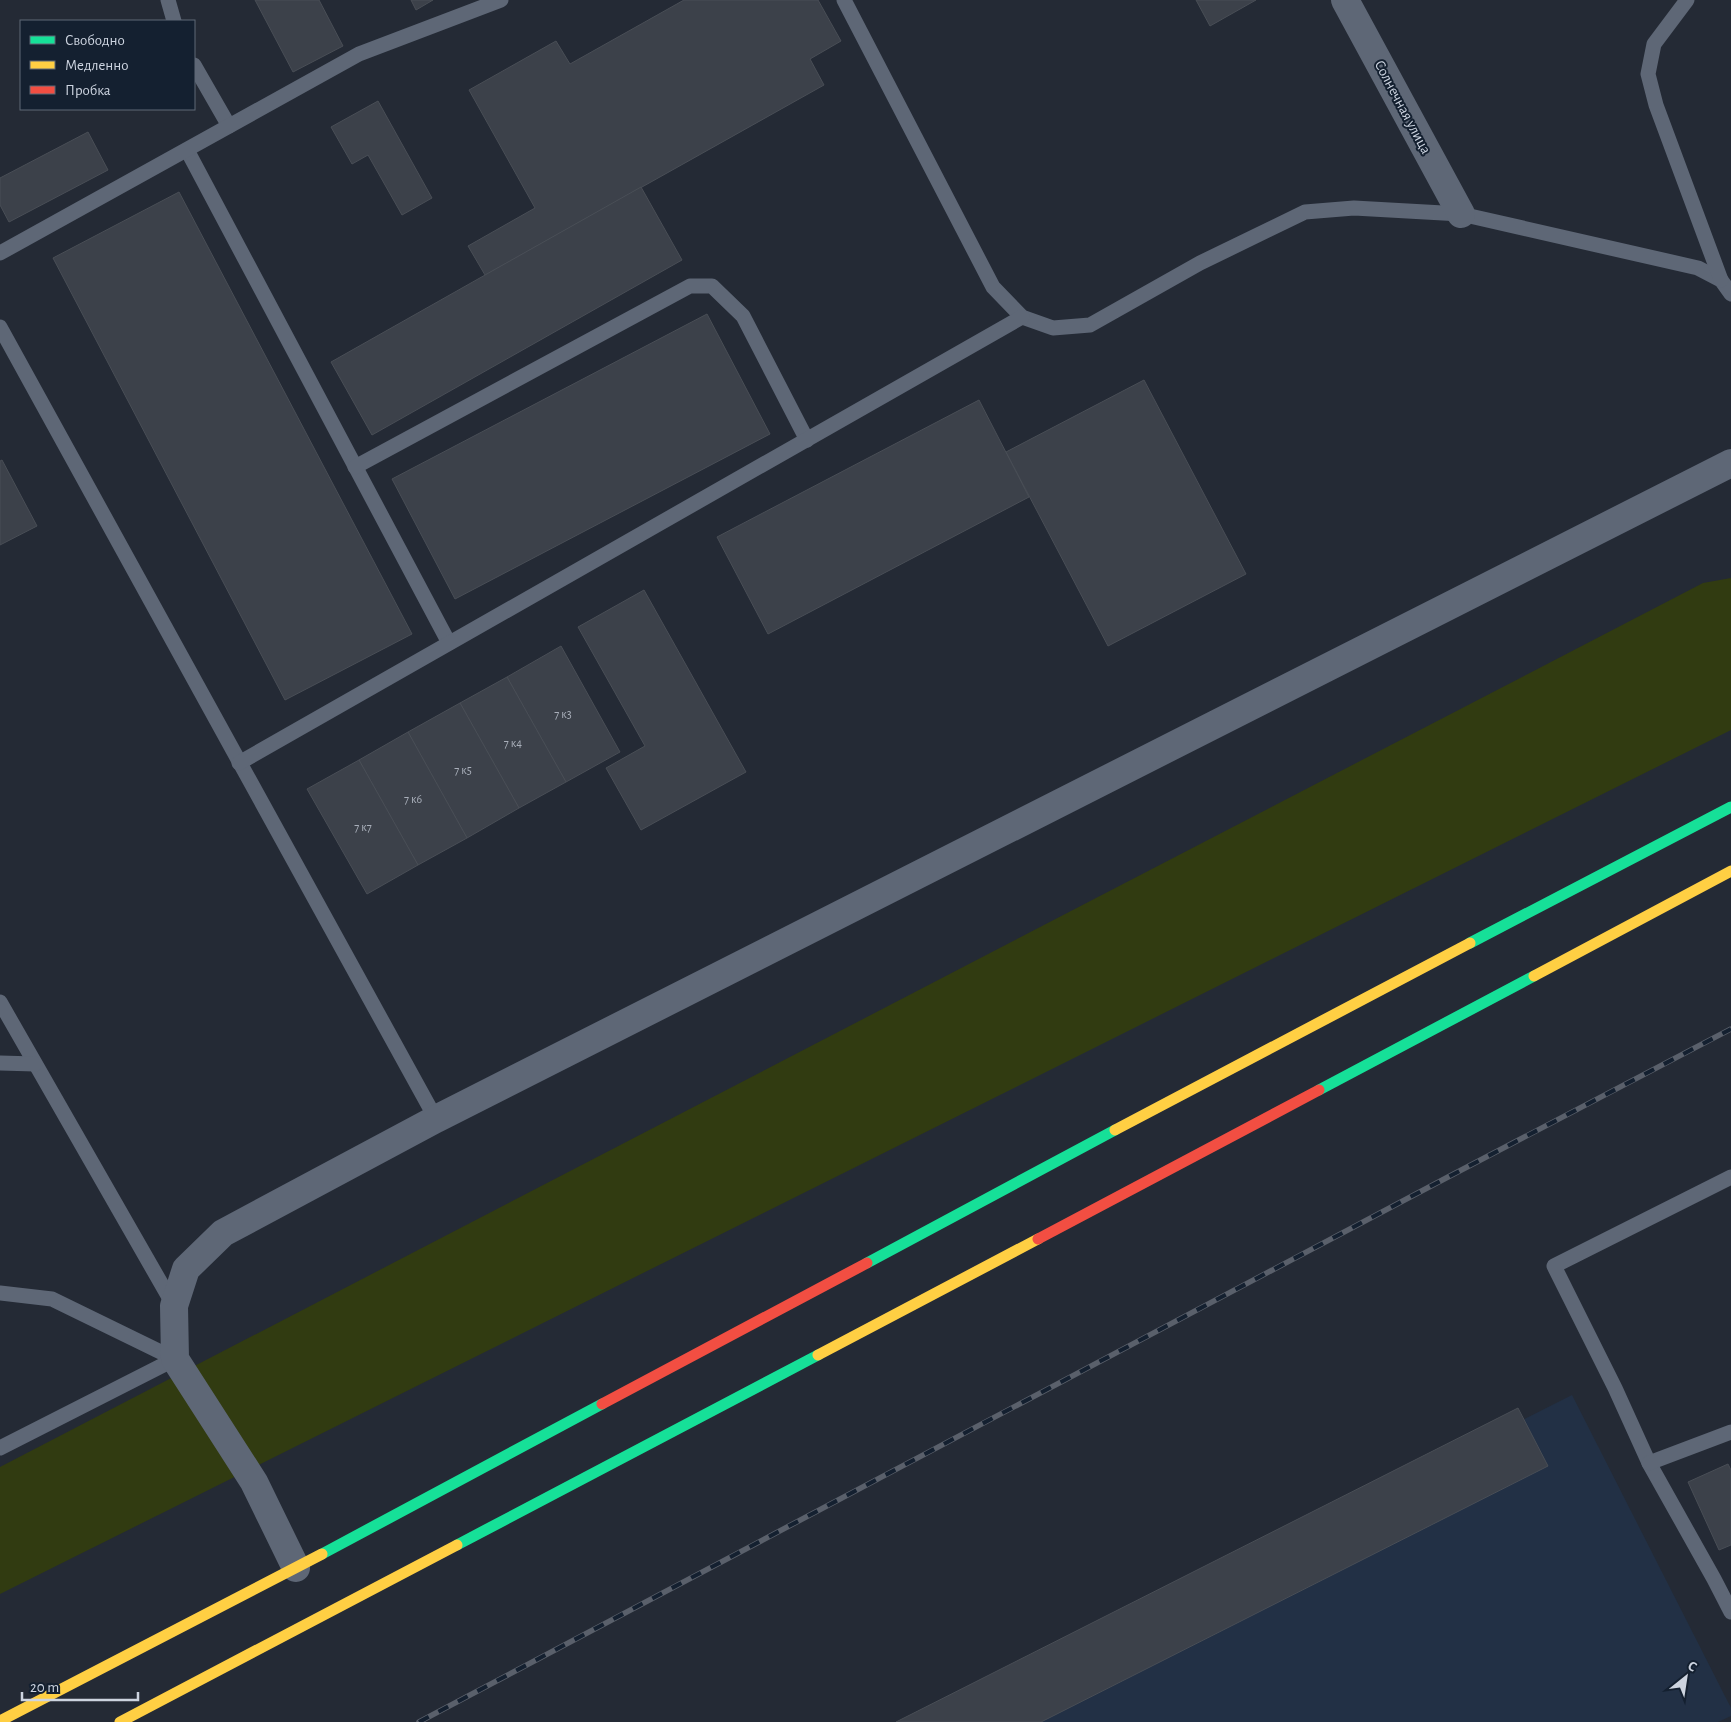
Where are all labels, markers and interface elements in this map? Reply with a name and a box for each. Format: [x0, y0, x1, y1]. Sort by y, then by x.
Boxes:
legend [20, 20, 195, 110]
text: Свободно [65, 33, 125, 48]
text: Медленно [65, 58, 129, 73]
street label: Солнечная улица [1372, 58, 1434, 157]
text: Пробка [65, 83, 111, 98]
house number: 7 к3 [554, 708, 572, 720]
house number: 7 к4 [504, 737, 522, 749]
house number: 7 к5 [454, 764, 472, 776]
house number: 7 к6 [404, 793, 422, 805]
house number: 7 к7 [354, 821, 372, 833]
north arrow [1661, 1652, 1711, 1702]
text: С [1685, 1659, 1699, 1675]
scale bar [22, 1670, 139, 1702]
text: 20 m [30, 1680, 59, 1695]

